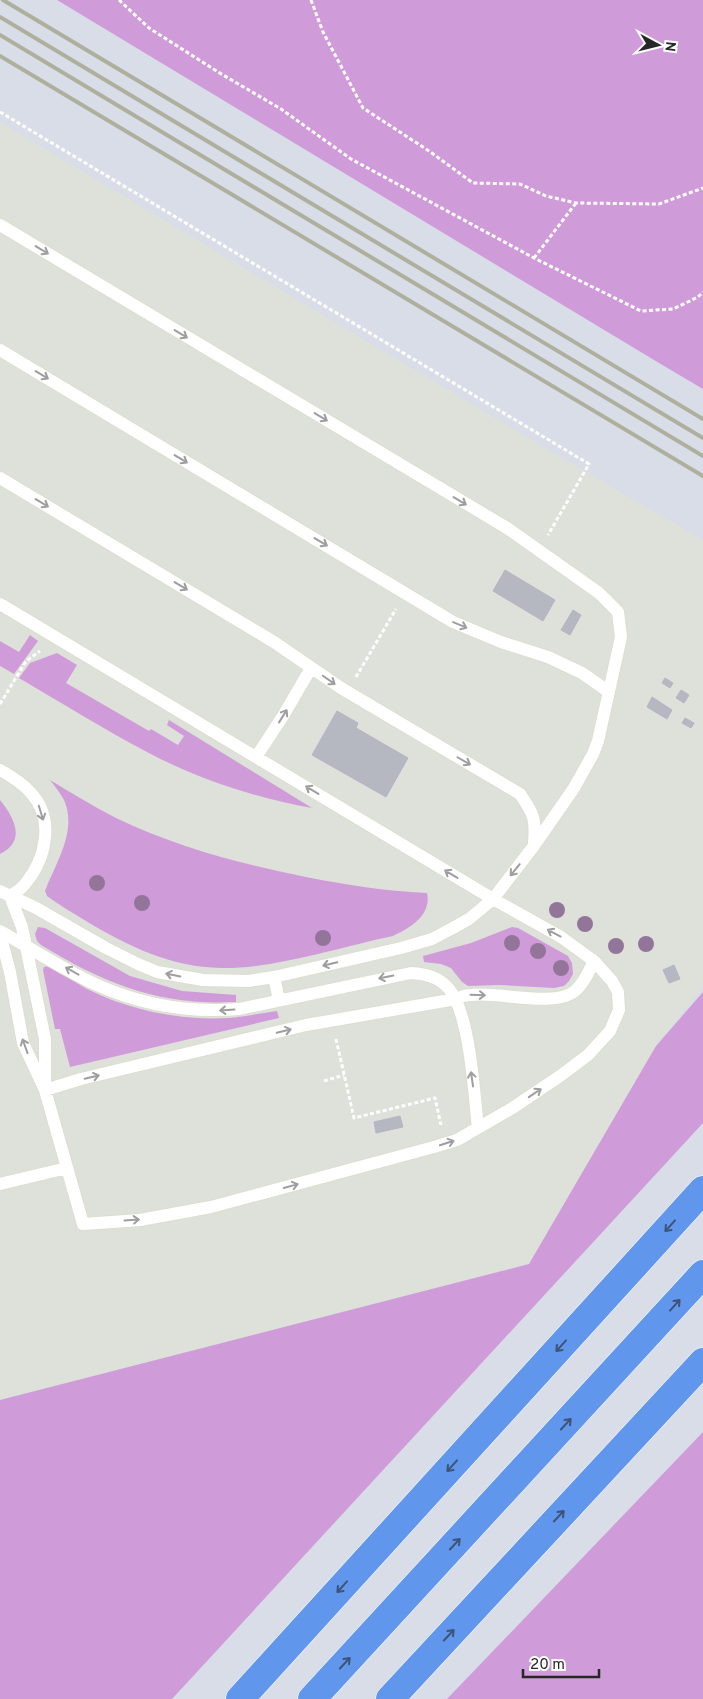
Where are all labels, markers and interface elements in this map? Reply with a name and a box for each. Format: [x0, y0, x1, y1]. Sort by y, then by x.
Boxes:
north arrow [633, 20, 683, 70]
text: N [660, 40, 678, 52]
one-way arrow [34, 246, 48, 256]
one-way arrow [174, 329, 188, 339]
one-way arrow [34, 371, 48, 381]
one-way arrow [313, 413, 327, 423]
one-way arrow [174, 454, 188, 464]
one-way arrow [453, 496, 467, 506]
one-way arrow [34, 498, 48, 508]
one-way arrow [313, 538, 327, 548]
one-way arrow [174, 582, 188, 592]
one-way arrow [452, 620, 467, 630]
one-way arrow [321, 675, 335, 685]
one-way arrow [278, 709, 288, 723]
one-way arrow [456, 757, 471, 766]
one-way arrow [306, 785, 320, 795]
one-way arrow [37, 805, 47, 821]
one-way arrow [510, 863, 521, 876]
one-way arrow [445, 869, 459, 879]
one-way arrow [547, 928, 562, 937]
one-way arrow [322, 960, 338, 969]
one-way arrow [64, 966, 79, 976]
one-way arrow [166, 970, 182, 979]
one-way arrow [378, 973, 394, 983]
one-way arrow [470, 990, 486, 1000]
one-way arrow [219, 1005, 235, 1015]
one-way arrow [275, 1026, 291, 1035]
one-way arrow [20, 1039, 29, 1054]
one-way arrow [83, 1072, 99, 1081]
one-way arrow [467, 1072, 477, 1088]
one-way arrow [528, 1088, 542, 1098]
one-way arrow [439, 1138, 454, 1147]
one-way arrow [282, 1181, 298, 1190]
one-way arrow [124, 1216, 140, 1225]
one-way arrow [664, 1220, 676, 1232]
one-way arrow [669, 1298, 681, 1311]
one-way arrow [555, 1340, 567, 1353]
one-way arrow [560, 1418, 571, 1431]
one-way arrow [446, 1460, 457, 1473]
one-way arrow [554, 1509, 565, 1522]
one-way arrow [449, 1537, 461, 1550]
one-way arrow [336, 1580, 348, 1593]
one-way arrow [443, 1629, 455, 1642]
scale bar [523, 1646, 599, 1678]
text: 20 m [530, 1656, 565, 1675]
one-way arrow [339, 1657, 351, 1670]

